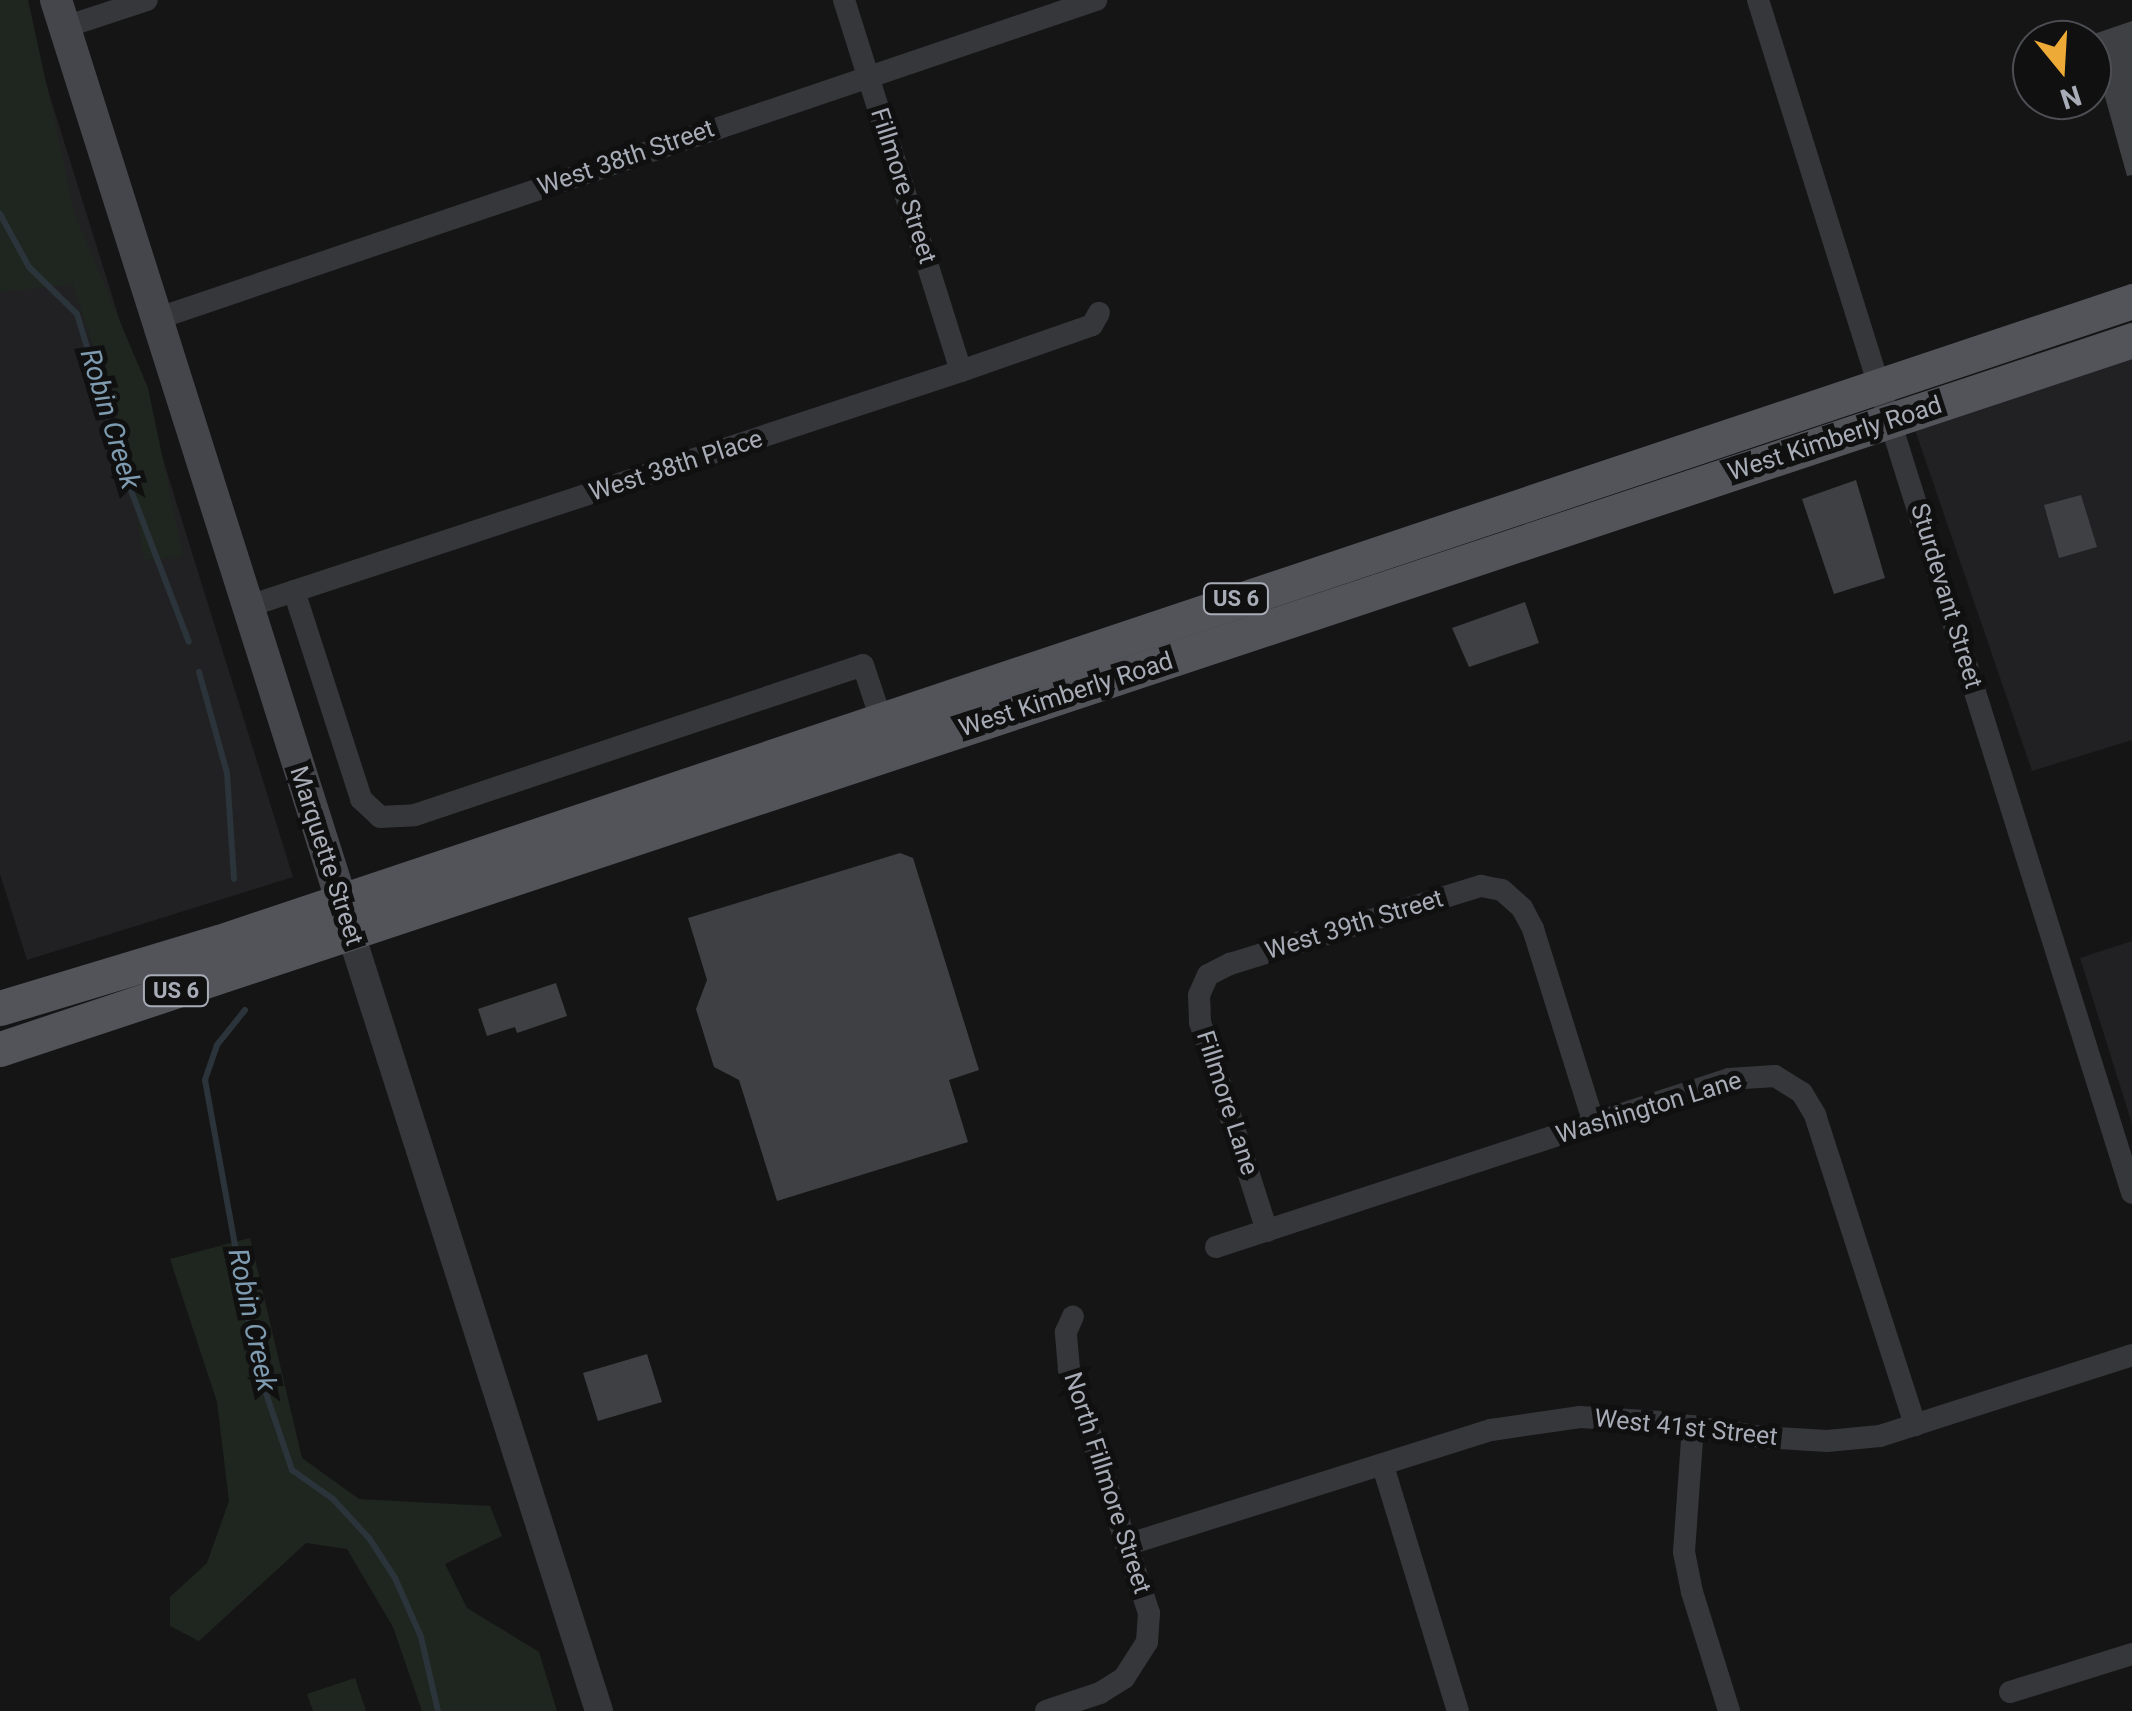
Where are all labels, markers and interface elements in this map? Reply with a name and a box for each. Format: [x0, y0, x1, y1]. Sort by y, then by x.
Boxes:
north arrow [2012, 20, 2112, 120]
text: N [2056, 78, 2085, 116]
street label: Fillmore Street [864, 104, 942, 268]
street label: West 38th Street [534, 114, 718, 202]
water label: Robin Creek [73, 345, 147, 493]
street label: West Kimberly Road [1724, 390, 1946, 488]
street label: West 38th Place [586, 424, 766, 508]
street label: Sturdevant Street [1904, 500, 1988, 692]
road number: US 6 [1201, 582, 1271, 616]
street label: West Kimberly Road [955, 646, 1177, 744]
street label: Marquette Street [283, 763, 369, 949]
street label: West 39th Street [1261, 884, 1447, 966]
road number: US 6 [141, 974, 211, 1008]
street label: Fillmore Lane [1190, 1027, 1264, 1179]
street label: Washington Lane [1553, 1066, 1745, 1150]
water label: Robin Creek [220, 1246, 284, 1394]
street label: North Fillmore Street [1057, 1368, 1157, 1598]
street label: West 41st Street [1593, 1403, 1779, 1453]

